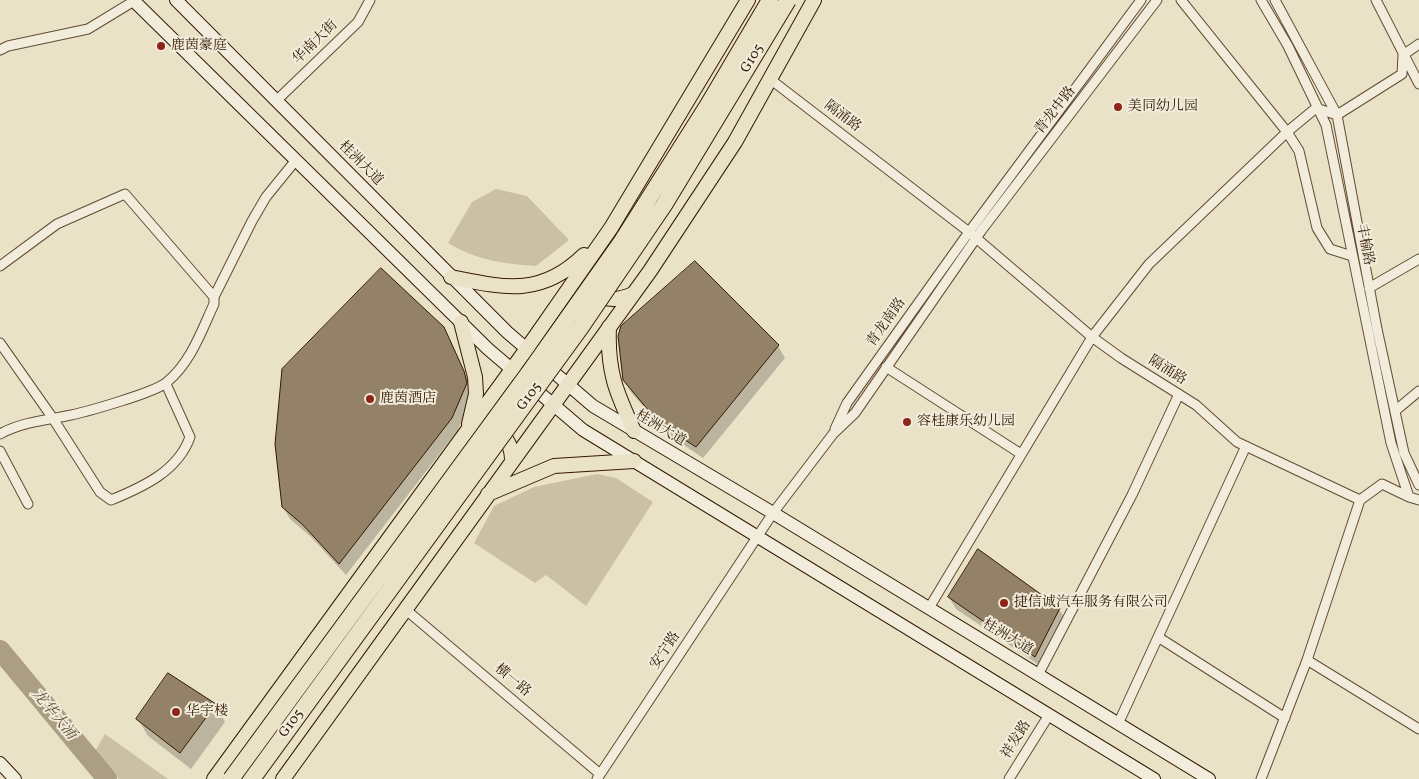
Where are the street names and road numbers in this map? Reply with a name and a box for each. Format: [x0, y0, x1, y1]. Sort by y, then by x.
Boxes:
street label: 华南大街 [290, 18, 342, 68]
street label: G105 [738, 42, 768, 76]
street label: 青龙中路 [1032, 84, 1080, 138]
street label: 隔涌路 [820, 98, 864, 136]
street label: 桂洲大道 [334, 138, 386, 190]
street label: 丰榆路 [1352, 223, 1376, 267]
street label: 青龙南路 [864, 295, 910, 351]
street label: 隔涌路 [1145, 353, 1189, 389]
street label: G105 [514, 380, 546, 414]
street label: 桂洲大道 [632, 407, 688, 451]
street label: 桂洲大道 [979, 616, 1035, 660]
street label: 安宁路 [647, 629, 685, 673]
street label: 横一路 [491, 661, 533, 701]
street label: G105 [276, 707, 308, 741]
street label: 祥发路 [999, 718, 1035, 762]

